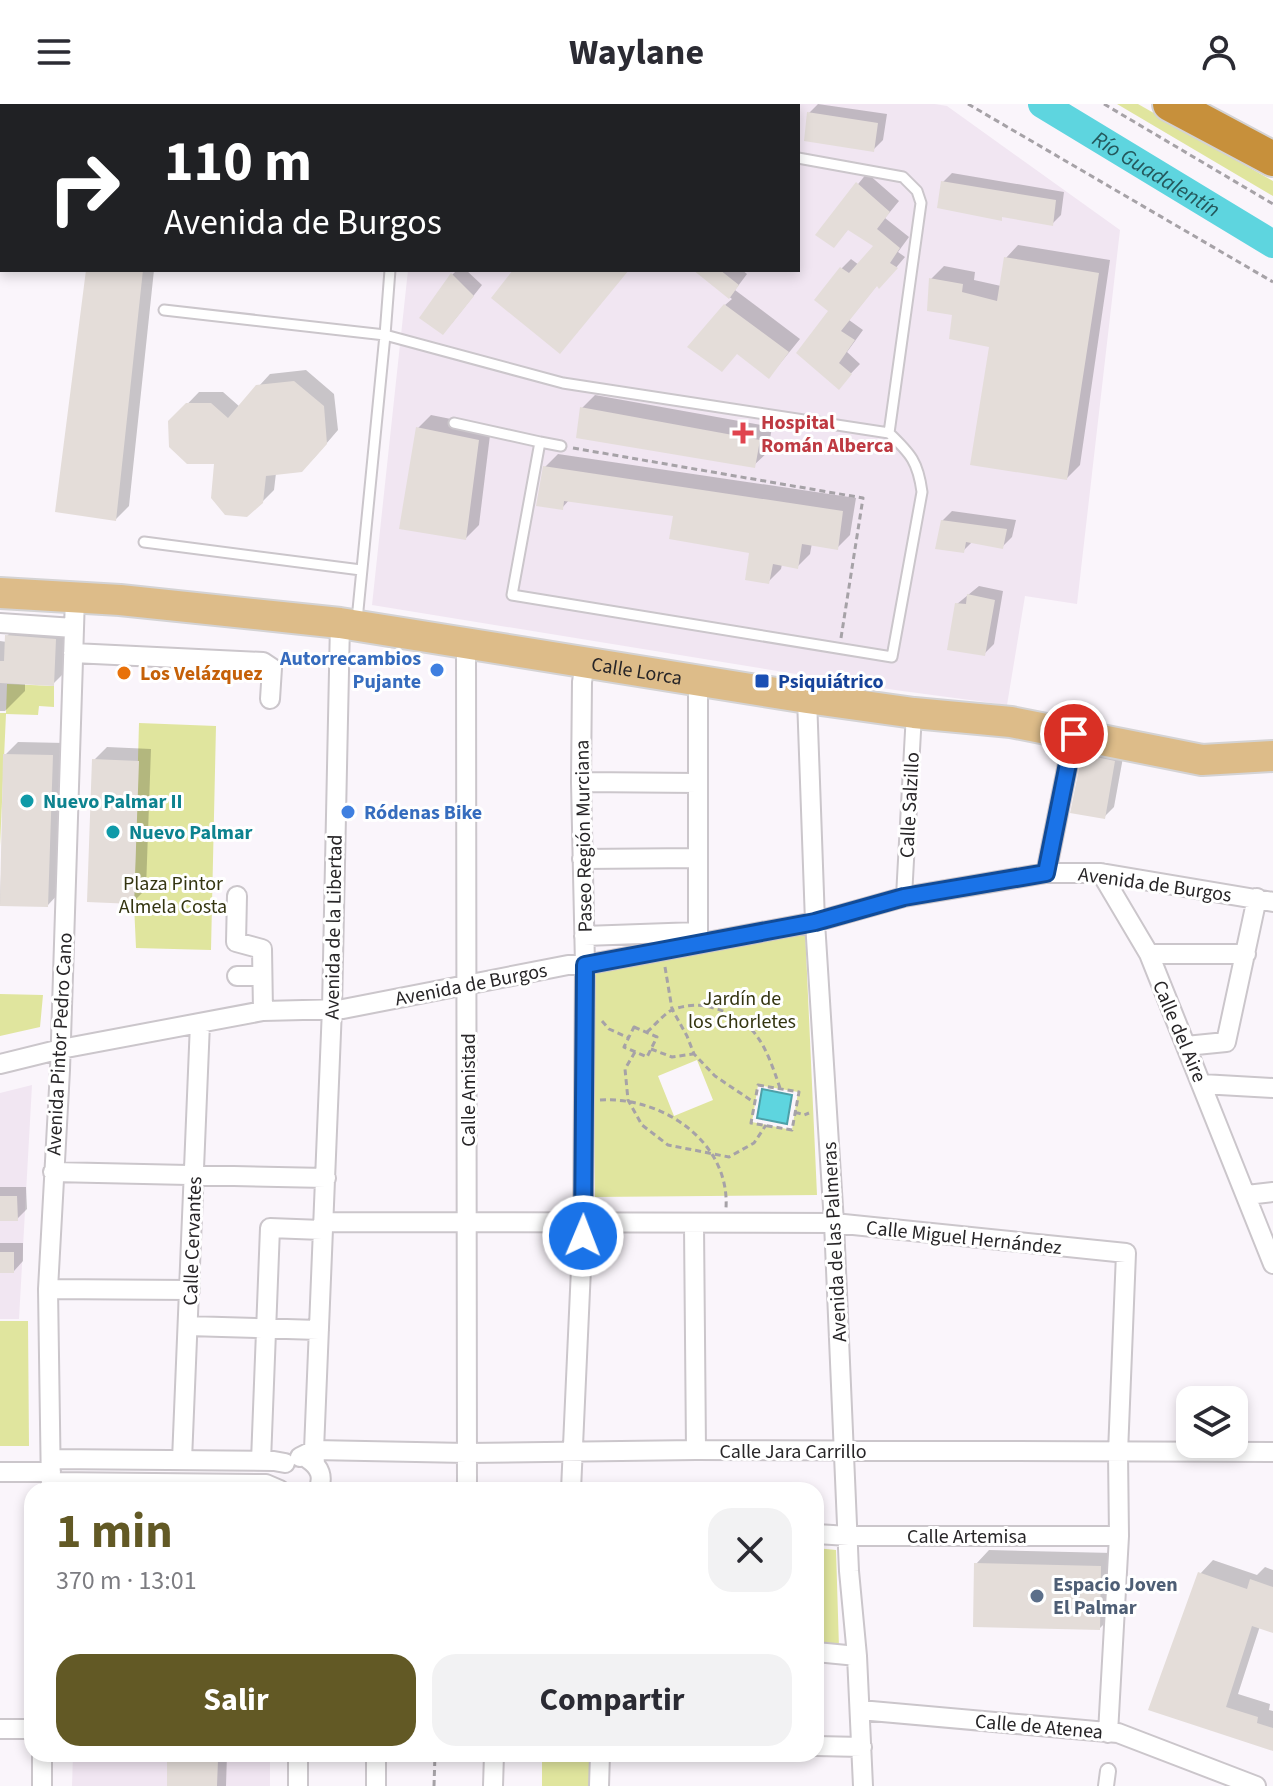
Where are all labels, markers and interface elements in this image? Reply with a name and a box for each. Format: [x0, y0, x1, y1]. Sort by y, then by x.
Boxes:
text: Waylane [569, 27, 704, 78]
icon: menu [32, 30, 76, 74]
icon: person [1197, 30, 1241, 74]
text: 110 m [164, 123, 312, 202]
water label: Río Guadalentín [1086, 123, 1226, 225]
icon: right [32, 136, 136, 240]
text: Avenida de Burgos [164, 197, 442, 248]
place label: Hospital Román Alberca [761, 409, 894, 460]
marker: Hospital Román Alberca [732, 422, 754, 444]
place label: Autorrecambios Pujante [279, 645, 421, 696]
street label: Calle Lorca [589, 651, 684, 693]
place label: Los Velázquez [140, 660, 263, 688]
marker: Autorrecambios Pujante [428, 661, 446, 679]
marker: Los Velázquez [115, 664, 133, 682]
place label: Psiquiátrico [778, 668, 884, 696]
marker: Psiquiátrico [753, 672, 771, 690]
pin [1040, 700, 1108, 768]
icon: arrive [1052, 712, 1096, 756]
street label: Paseo Región Murciana [568, 739, 600, 933]
street label: Calle Salzillo [893, 751, 927, 859]
place label: Nuevo Palmar II [43, 788, 183, 816]
marker: Nuevo Palmar II [18, 792, 36, 810]
place label: Ródenas Bike [364, 799, 482, 827]
marker: Ródenas Bike [339, 803, 357, 821]
place label: Nuevo Palmar [129, 819, 252, 847]
marker: Nuevo Palmar [104, 823, 122, 841]
street label: Avenida de la Libertad [318, 834, 350, 1020]
street label: Avenida de Burgos [1076, 860, 1233, 910]
park label: Plaza Pintor Almela Costa [119, 870, 227, 921]
street label: Avenida Pintor Pedro Cano [40, 932, 80, 1156]
street label: Avenida de Burgos [393, 957, 550, 1013]
street label: Calle del Aire [1145, 976, 1213, 1087]
park label: Jardín de los Chorletes [688, 985, 796, 1036]
street label: Calle Amistad [455, 1033, 483, 1147]
street label: Avenida de las Palmeras [816, 1141, 854, 1343]
street label: Calle Cervantes [177, 1176, 209, 1306]
position arrow [541, 1194, 625, 1278]
street label: Calle Miguel Hernández [865, 1214, 1063, 1262]
map controls [1176, 1386, 1248, 1458]
button: layers [1176, 1386, 1248, 1458]
street label: Calle Jara Carrillo [719, 1438, 867, 1466]
text: 1 min [56, 1498, 173, 1566]
button: close [708, 1508, 792, 1592]
street label: Calle Artemisa [907, 1523, 1027, 1551]
text: 370 m · 13:01 [56, 1562, 197, 1599]
place label: Espacio Joven El Palmar [1053, 1571, 1178, 1622]
marker: Espacio Joven El Palmar [1028, 1587, 1046, 1605]
button: Salir [56, 1654, 416, 1746]
button: Compartir [432, 1654, 792, 1746]
street label: Calle de Atenea [974, 1707, 1104, 1747]

